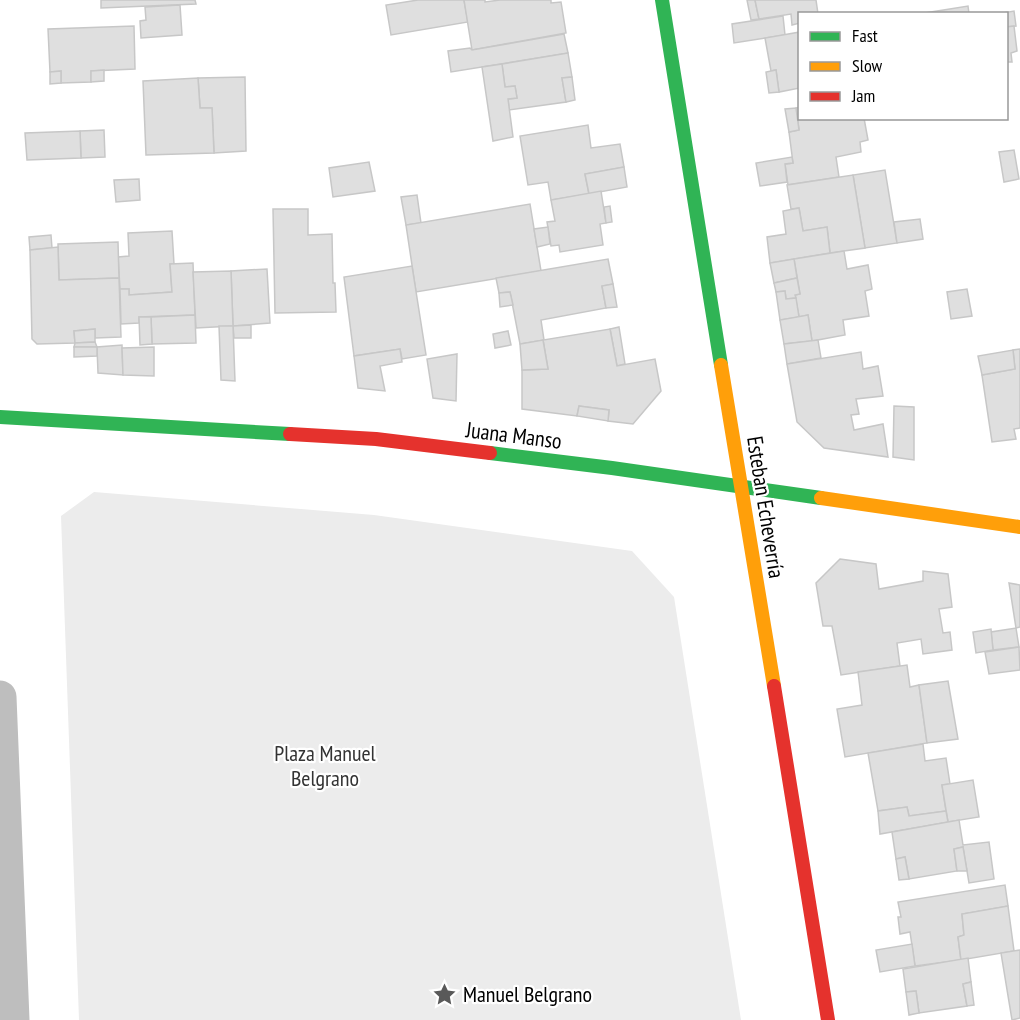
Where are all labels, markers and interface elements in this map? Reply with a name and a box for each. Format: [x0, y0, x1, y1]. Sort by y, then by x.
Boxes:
legend [798, 12, 1008, 120]
text: Fast [852, 24, 878, 47]
text: Slow [852, 54, 883, 77]
text: Jam [851, 84, 875, 107]
street label: Juana Manso [464, 415, 563, 455]
street label: Esteban Echeverría [741, 434, 791, 580]
park label: Plaza Manuel Belgrano [274, 739, 377, 792]
place label: Manuel Belgrano [463, 980, 592, 1008]
place icon: Manuel Belgrano [432, 981, 458, 1007]

